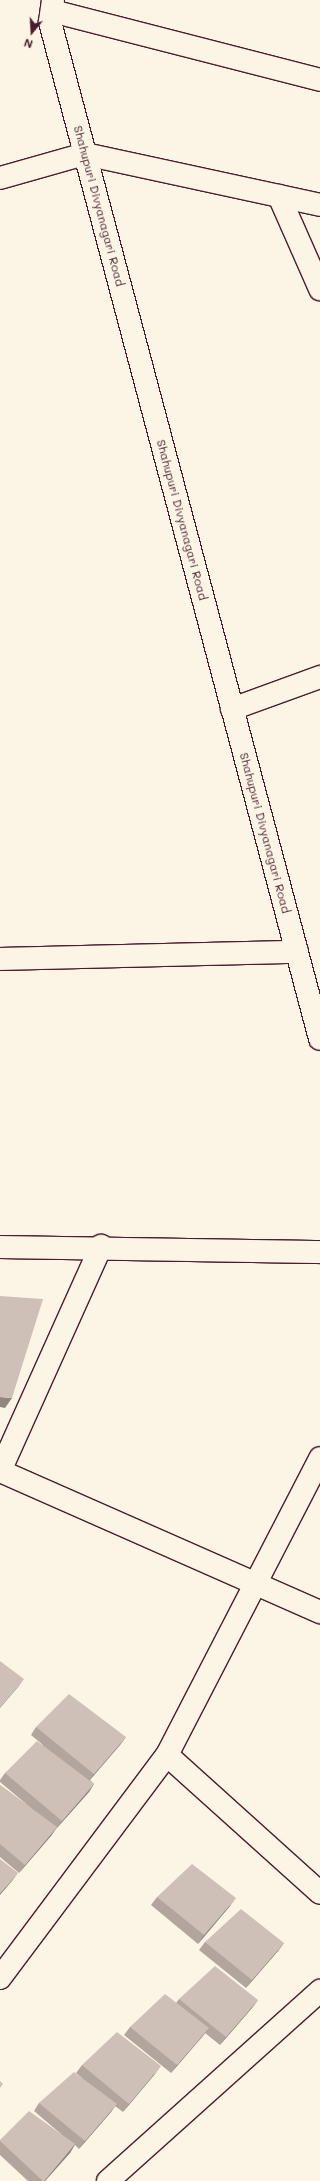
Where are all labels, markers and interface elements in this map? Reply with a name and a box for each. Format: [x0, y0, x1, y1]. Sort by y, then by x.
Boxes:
north arrow [12, 12, 52, 52]
text: N [22, 35, 34, 52]
street label: Shahupuri Divyanagari Road [71, 124, 127, 288]
street label: Shahupuri Divyanagari Road [154, 438, 210, 602]
street label: Shahupuri Divyanagari Road [237, 751, 293, 915]

